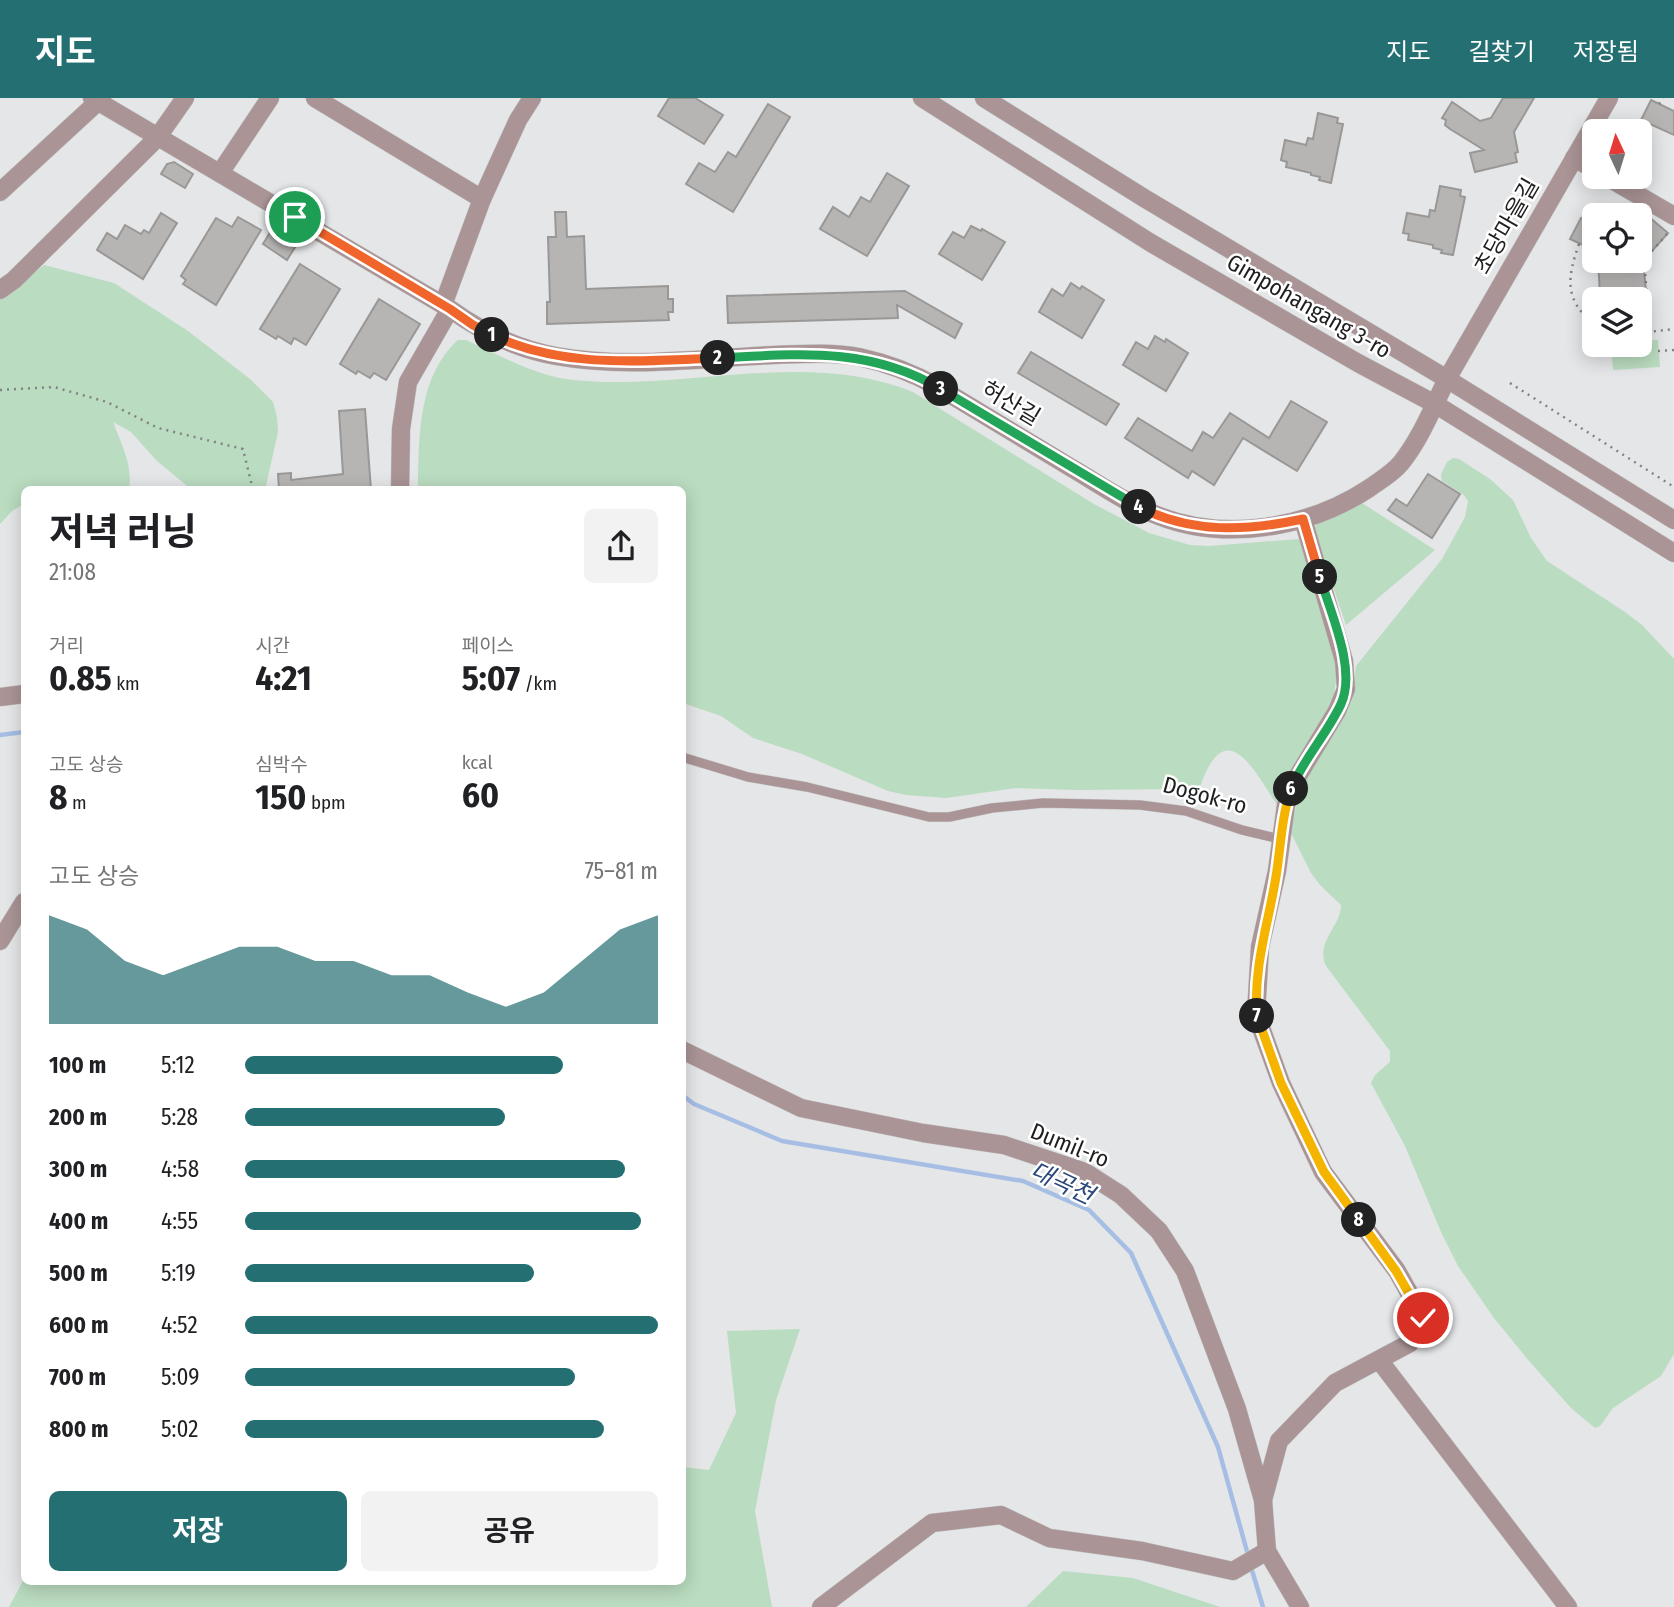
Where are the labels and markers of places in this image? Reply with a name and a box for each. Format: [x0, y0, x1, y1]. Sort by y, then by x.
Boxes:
pin [265, 187, 325, 247]
pin: 1 [475, 317, 510, 352]
pin: 2 [700, 341, 736, 376]
pin: 3 [923, 372, 958, 406]
pin: 4 [1122, 490, 1156, 524]
pin: 5 [1302, 560, 1338, 594]
pin: 6 [1274, 772, 1308, 806]
pin: 7 [1240, 998, 1274, 1034]
pin: 8 [1342, 1202, 1376, 1238]
pin [1393, 1288, 1453, 1348]

